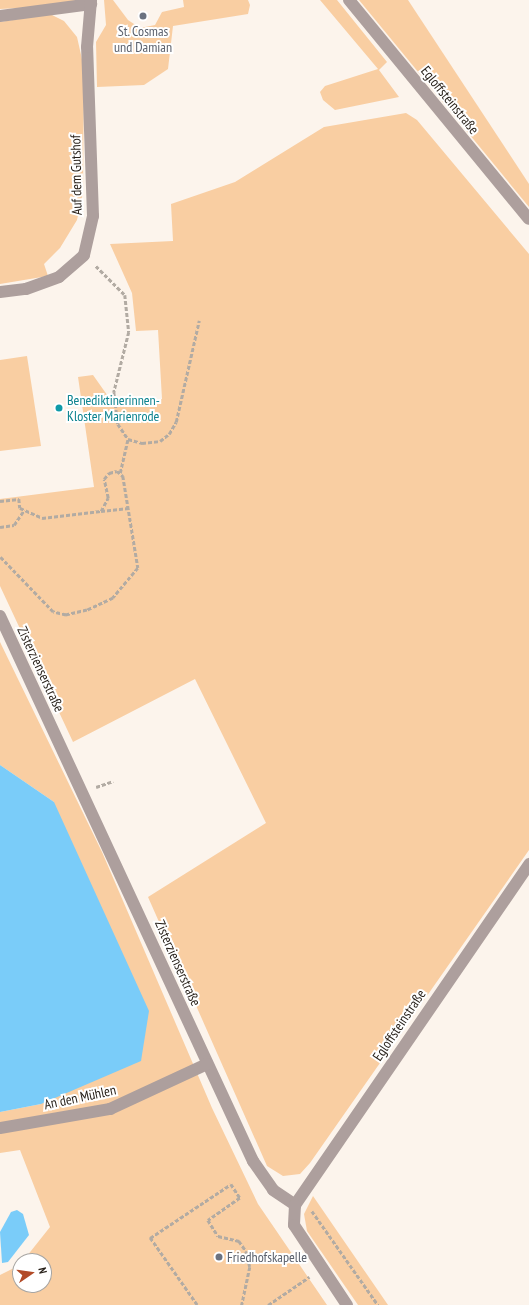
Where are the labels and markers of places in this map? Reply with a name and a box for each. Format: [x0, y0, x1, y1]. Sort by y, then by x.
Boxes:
marker: St. Cosmas und Damian [138, 11, 148, 21]
place label: St. Cosmas und Damian [114, 23, 172, 56]
place label: Benediktinerinnen- Kloster Marienrode [67, 392, 160, 424]
marker: Benediktinerinnen- Kloster Marienrode [54, 403, 64, 413]
place label: Friedhofskapelle [227, 1249, 307, 1265]
marker: Friedhofskapelle [214, 1252, 224, 1262]

